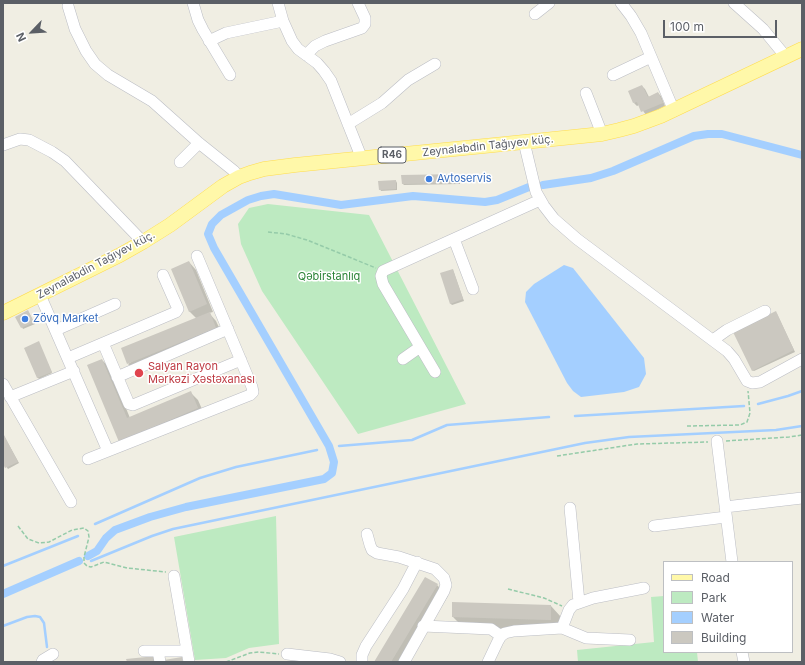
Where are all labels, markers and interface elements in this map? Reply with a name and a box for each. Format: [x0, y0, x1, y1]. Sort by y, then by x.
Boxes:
north arrow [12, 12, 52, 52]
scale bar [665, 12, 779, 38]
text: 100 m [670, 19, 704, 34]
text: N [13, 30, 29, 44]
street label: Zeynalabdin Tağıyev küç. [422, 133, 554, 159]
road number: R46 [378, 147, 406, 163]
place label: Avtoservis [437, 172, 491, 186]
marker: Avtoservis [424, 174, 434, 184]
street label: Zeynalabdin Tağıyev küç. [35, 228, 157, 302]
park label: Qəbirstanlıq [298, 270, 360, 284]
place label: Zövq Market [33, 312, 98, 326]
marker: Zövq Market [20, 314, 30, 324]
place label: Salyan Rayon Mərkəzi Xəstəxanası [148, 360, 255, 386]
marker: Salyan Rayon Mərkəzi Xəstəxanası [133, 367, 145, 379]
legend [663, 561, 793, 653]
text: Road [701, 570, 730, 585]
text: Park [701, 590, 727, 605]
text: Water [701, 610, 734, 625]
text: Building [701, 630, 746, 645]

